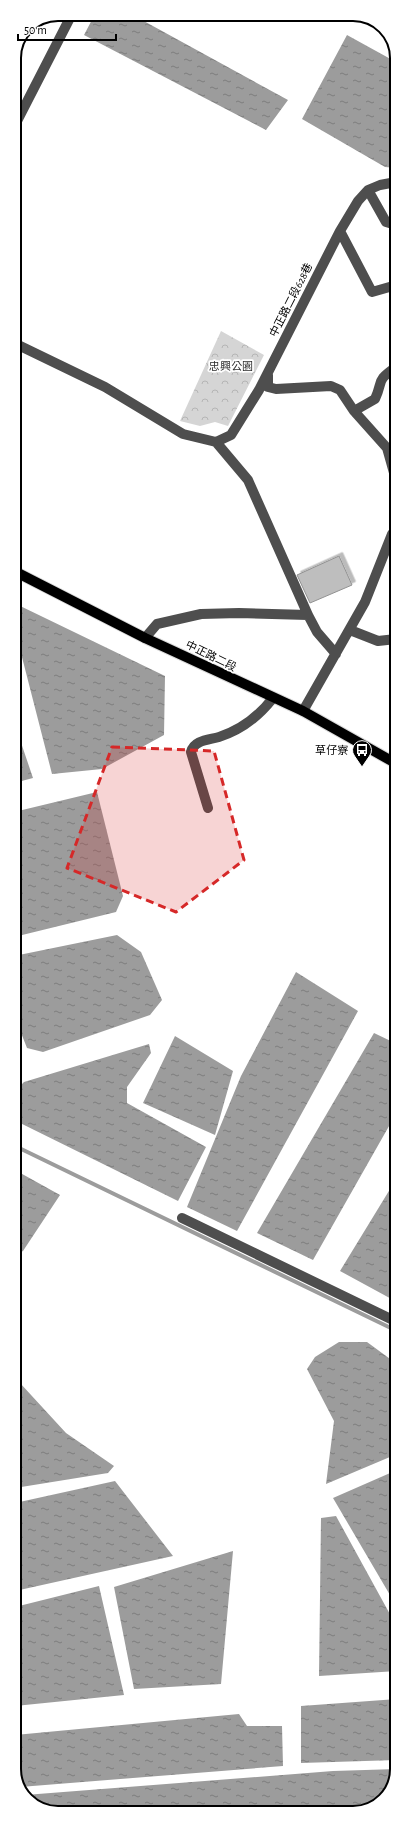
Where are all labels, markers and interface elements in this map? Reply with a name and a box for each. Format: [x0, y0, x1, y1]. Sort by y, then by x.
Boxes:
scale bar [18, 16, 116, 42]
text: 50 m [24, 24, 47, 36]
street label: 中正路二段628巷 [267, 261, 314, 339]
park label: 忠興公園 [209, 360, 253, 372]
street label: 中正路二段 [184, 638, 239, 673]
bus stop icon: 草仔寮 [351, 739, 373, 767]
place label: 草仔寮 [315, 744, 348, 756]

